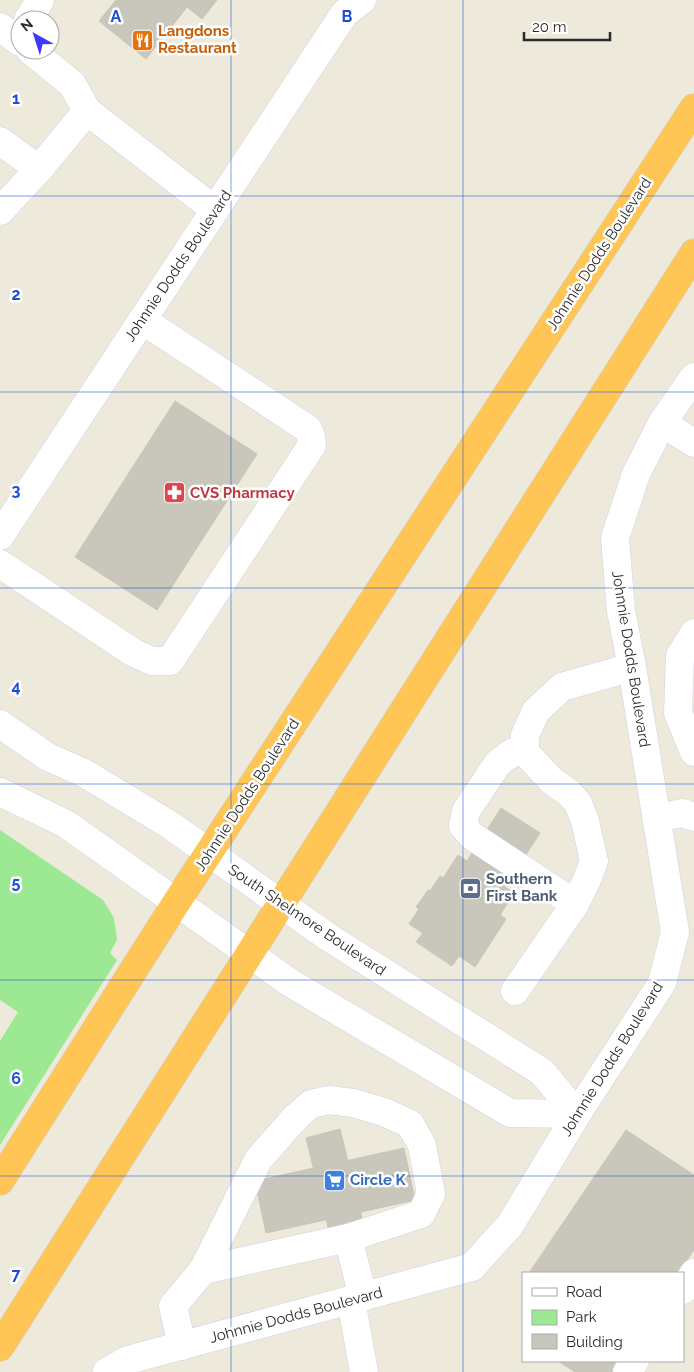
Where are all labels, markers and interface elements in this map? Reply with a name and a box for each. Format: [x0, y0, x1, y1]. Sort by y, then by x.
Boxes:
text: A [111, 7, 122, 26]
text: B [342, 7, 353, 26]
north arrow [10, 10, 60, 60]
scale bar [524, 10, 610, 42]
text: N [18, 15, 36, 34]
text: 20 m [532, 18, 567, 36]
place label: Langdons Restaurant [158, 22, 237, 57]
restaurant icon: Langdons Restaurant [130, 28, 154, 52]
text: 1 [12, 89, 20, 108]
street label: Johnnie Dodds Boulevard [543, 174, 655, 334]
street label: Johnnie Dodds Boulevard [121, 187, 235, 345]
text: 2 [11, 285, 21, 304]
text: 3 [12, 481, 21, 500]
pharmacy icon: CVS Pharmacy [162, 481, 186, 505]
place label: CVS Pharmacy [190, 484, 295, 502]
street label: Johnnie Dodds Boulevard [608, 569, 654, 749]
text: 4 [11, 677, 21, 696]
street label: Johnnie Dodds Boulevard [191, 715, 303, 875]
street label: South Shelmore Boulevard [225, 860, 389, 980]
place label: Southern First Bank [486, 870, 558, 905]
text: 5 [12, 873, 21, 892]
bank icon: Southern First Bank [458, 876, 482, 900]
street label: Johnnie Dodds Boulevard [557, 979, 667, 1139]
text: 6 [11, 1069, 21, 1088]
supermarket icon: Circle K [322, 1168, 346, 1192]
place label: Circle K [350, 1171, 407, 1189]
text: 7 [12, 1265, 21, 1284]
legend [522, 1272, 684, 1362]
street label: Johnnie Dodds Boulevard [208, 1283, 384, 1347]
text: Road [566, 1283, 602, 1301]
text: Park [566, 1308, 597, 1326]
text: Building [566, 1333, 623, 1351]

